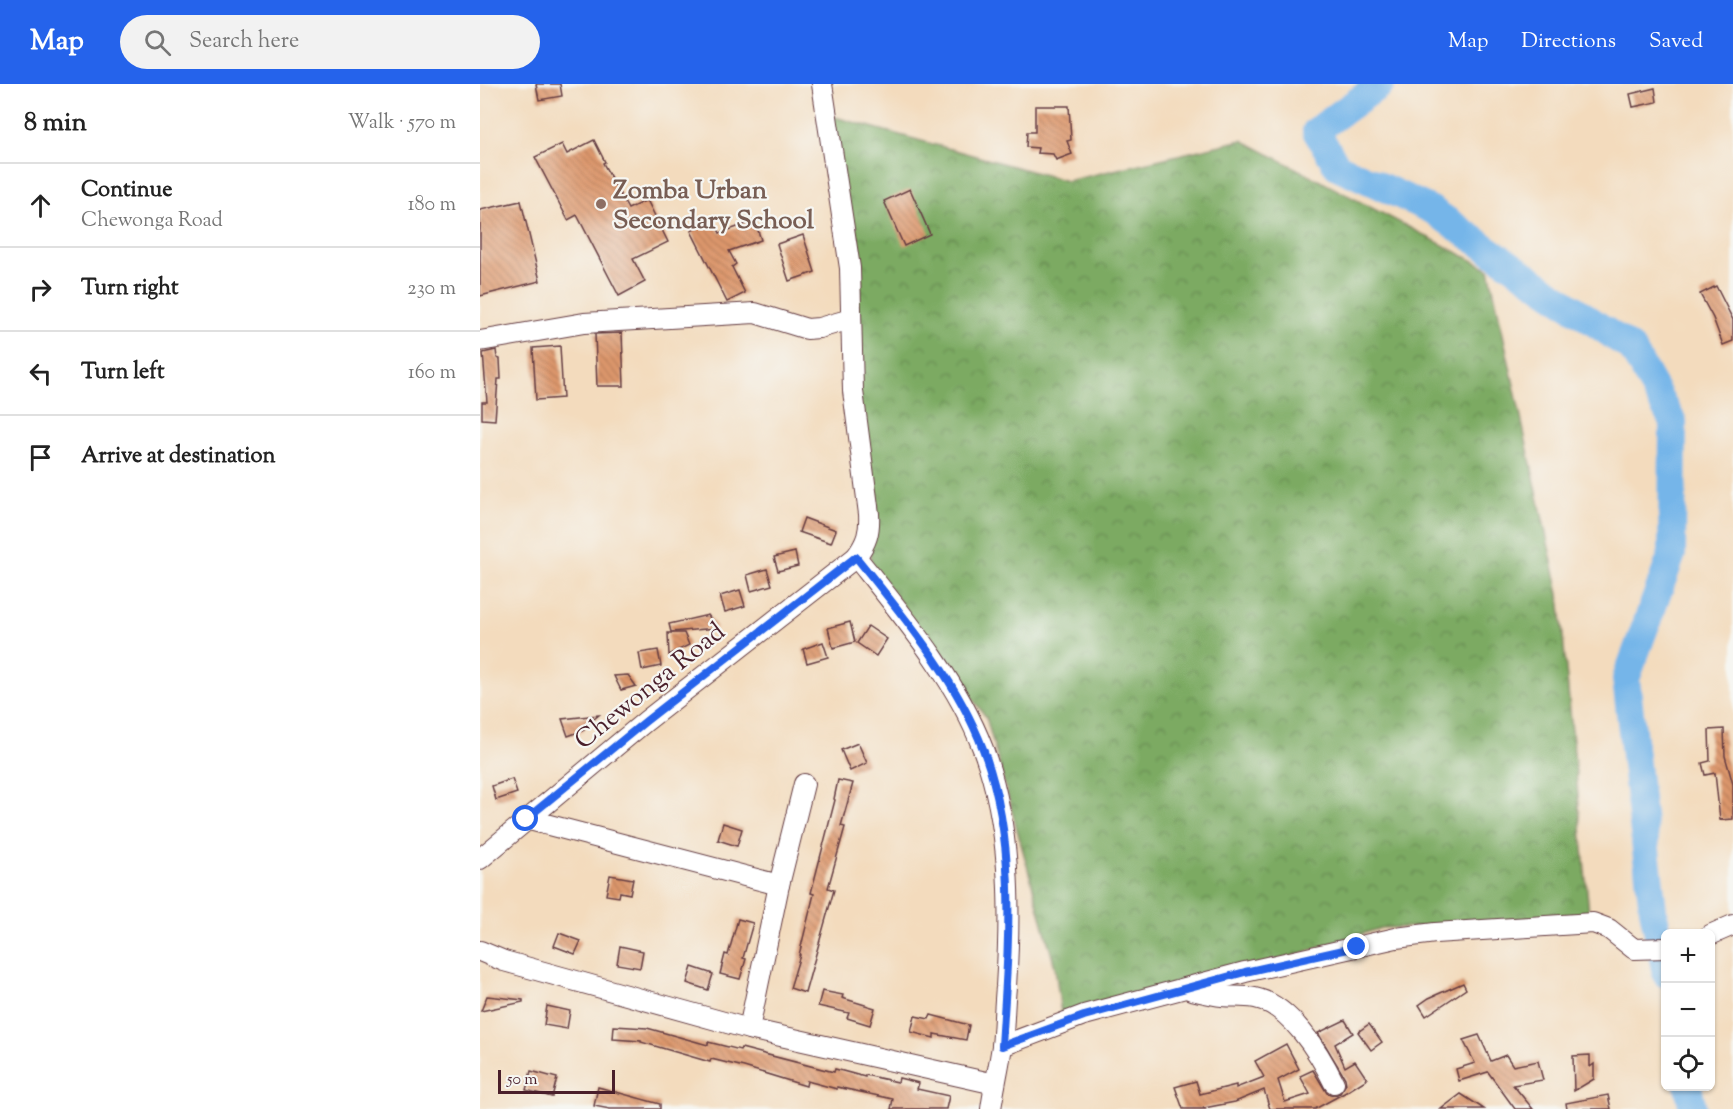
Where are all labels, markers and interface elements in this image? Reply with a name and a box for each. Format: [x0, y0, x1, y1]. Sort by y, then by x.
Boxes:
search box [120, 15, 540, 69]
text: Map [30, 22, 84, 62]
icon: search [141, 26, 174, 59]
text: Search here [189, 26, 299, 58]
text: Map [1448, 27, 1488, 57]
text: Directions [1521, 27, 1616, 57]
text: Saved [1649, 27, 1703, 57]
text: 8 min [24, 105, 87, 142]
text: Walk · 570 m [348, 109, 456, 138]
place label: Zomba Urban Secondary School [613, 173, 815, 240]
text: Continue [81, 175, 172, 207]
icon: ahead [24, 189, 57, 222]
text: 180 m [408, 191, 456, 220]
marker: Zomba Urban Secondary School [594, 197, 608, 211]
text: Chewonga Road [81, 207, 223, 236]
icon: right [24, 273, 57, 306]
text: Turn right [81, 273, 178, 305]
text: 230 m [407, 275, 456, 304]
icon: left [24, 357, 57, 390]
text: Turn left [81, 357, 164, 389]
text: 160 m [408, 359, 456, 388]
icon: arrive [24, 441, 57, 474]
text: Arrive at destination [81, 441, 276, 473]
street label: Chewonga Road [567, 614, 734, 759]
route start [512, 805, 538, 831]
map controls [1661, 929, 1715, 1091]
button: + [1661, 929, 1715, 983]
route end [1343, 933, 1369, 959]
button: − [1661, 983, 1715, 1037]
button: locate [1661, 1037, 1715, 1091]
scale bar [498, 1067, 615, 1094]
text: 50 m [507, 1069, 538, 1092]

